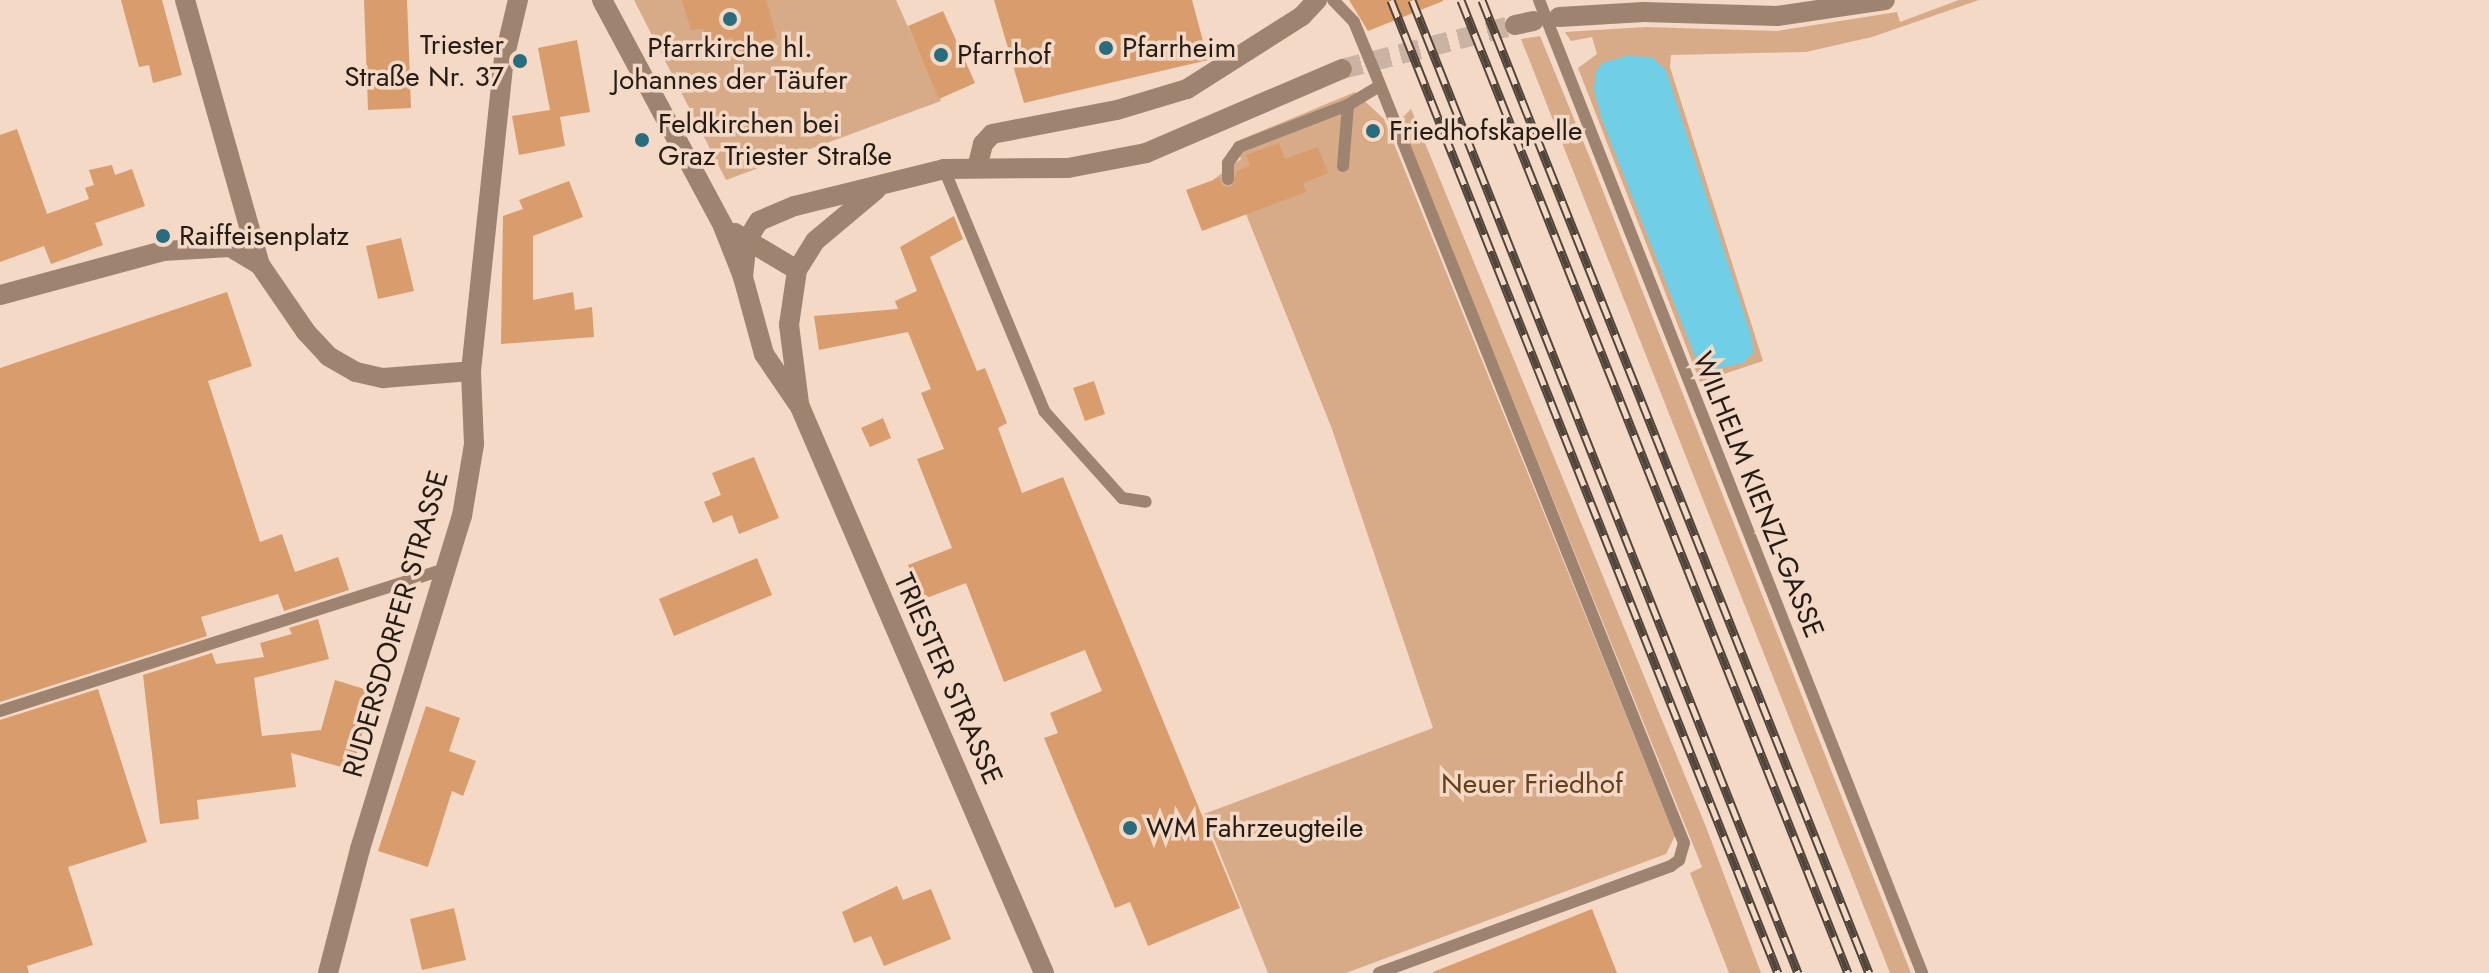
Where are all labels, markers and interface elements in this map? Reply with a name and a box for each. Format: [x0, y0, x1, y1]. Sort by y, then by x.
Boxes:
marker: Pfarrkirche hl. Johannes der Täufer [721, 10, 739, 28]
place label: Triester Straße Nr. 37 [344, 28, 504, 94]
place label: Pfarrkirche hl. Johannes der Täufer [612, 31, 848, 97]
place label: Pfarrheim [1122, 31, 1236, 65]
place label: Pfarrhof [957, 38, 1051, 72]
marker: Pfarrheim [1097, 39, 1115, 57]
marker: Pfarrhof [932, 46, 950, 64]
marker: Triester Straße Nr. 37 [511, 52, 529, 70]
place label: Feldkirchen bei Graz Triester Straße [658, 107, 892, 173]
place label: Friedhofskapelle [1389, 114, 1582, 148]
marker: Friedhofskapelle [1364, 122, 1382, 140]
marker: Feldkirchen bei Graz Triester Straße [633, 131, 651, 149]
place label: Raiffeisenplatz [179, 219, 349, 253]
marker: Raiffeisenplatz [154, 227, 172, 245]
street label: WILHELM KIENZL-GASSE [1685, 347, 1831, 643]
street label: RUDERSDORFER STRASSE [336, 467, 456, 781]
street label: TRIESTER STRASSE [886, 568, 1010, 790]
park label: Neuer Friedhof [1441, 767, 1623, 801]
place label: WM Fahrzeugteile [1146, 811, 1363, 845]
marker: WM Fahrzeugteile [1121, 819, 1139, 837]

